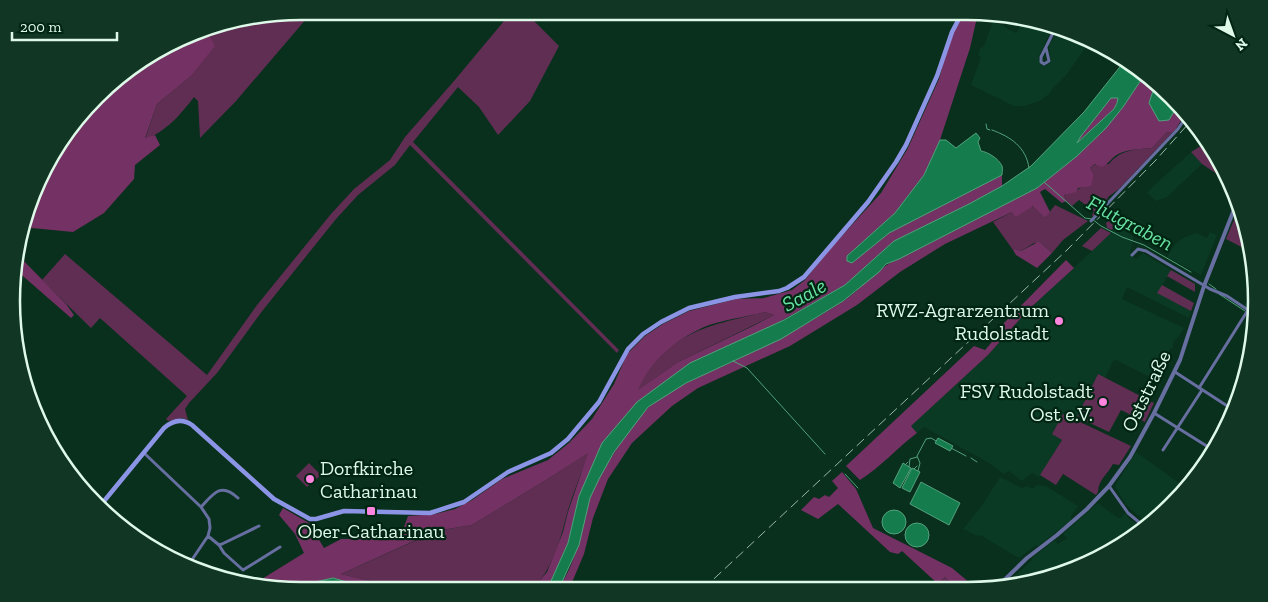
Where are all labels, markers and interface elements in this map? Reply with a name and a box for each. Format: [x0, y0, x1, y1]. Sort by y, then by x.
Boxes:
scale bar [12, 10, 118, 42]
north arrow [1208, 10, 1258, 60]
text: 200 m [20, 18, 61, 36]
text: N [1231, 35, 1251, 55]
water label: Flutgraben [1083, 189, 1178, 256]
water label: Saale [777, 272, 830, 317]
place label: RWZ-Agrarzentrum Rudolstadt [876, 298, 1050, 345]
marker: RWZ-Agrarzentrum Rudolstadt [1053, 315, 1065, 327]
street label: Oststraße [1116, 346, 1176, 436]
place label: FSV Rudolstadt Ost e.V. [960, 379, 1094, 426]
marker: FSV Rudolstadt Ost e.V. [1097, 396, 1109, 408]
place label: Dorfkirche Catharinau [320, 456, 417, 503]
marker: Dorfkirche Catharinau [304, 473, 316, 485]
marker: Ober-Catharinau [365, 505, 377, 517]
place label: Ober-Catharinau [297, 519, 445, 543]

